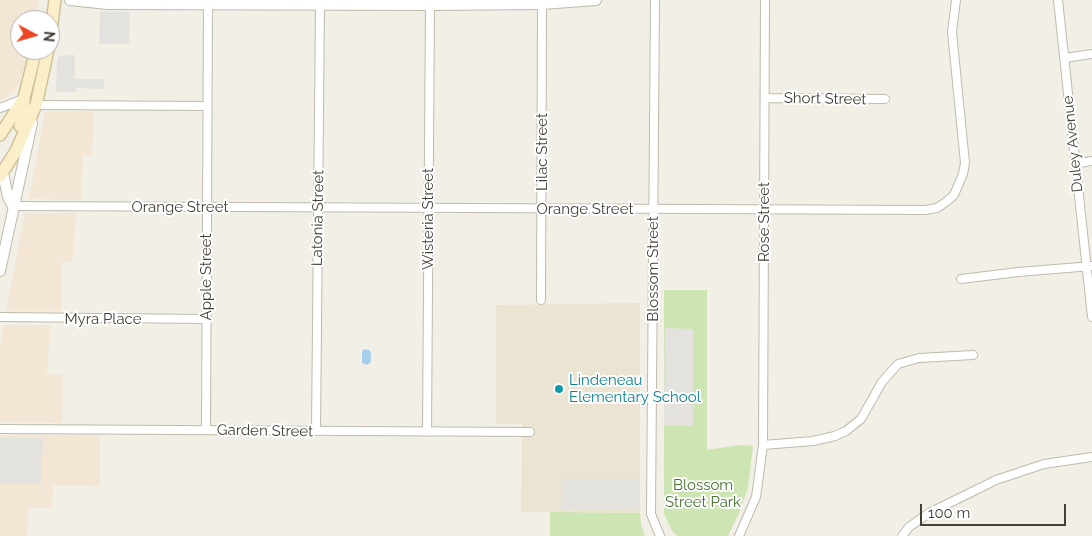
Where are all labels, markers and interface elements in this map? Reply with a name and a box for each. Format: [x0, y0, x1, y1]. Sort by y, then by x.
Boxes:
north arrow [10, 10, 60, 60]
text: N [40, 30, 57, 43]
street label: Short Street [784, 89, 866, 109]
street label: Duley Avenue [1059, 95, 1087, 193]
street label: Lilac Street [533, 113, 551, 191]
street label: Wisteria Street [419, 168, 437, 270]
street label: Latonia Street [308, 170, 328, 266]
street label: Rose Street [755, 182, 773, 262]
street label: Orange Street [132, 198, 228, 216]
street label: Orange Street [537, 200, 633, 218]
street label: Blossom Street [644, 216, 662, 322]
street label: Apple Street [197, 234, 215, 320]
street label: Myra Place [64, 310, 142, 328]
place label: Lindeneau Elementary School [569, 371, 701, 406]
marker: Lindeneau Elementary School [553, 383, 565, 395]
street label: Garden Street [217, 421, 313, 441]
park label: Blossom Street Park [665, 476, 741, 511]
scale bar [922, 494, 1068, 526]
text: 100 m [928, 504, 970, 522]

